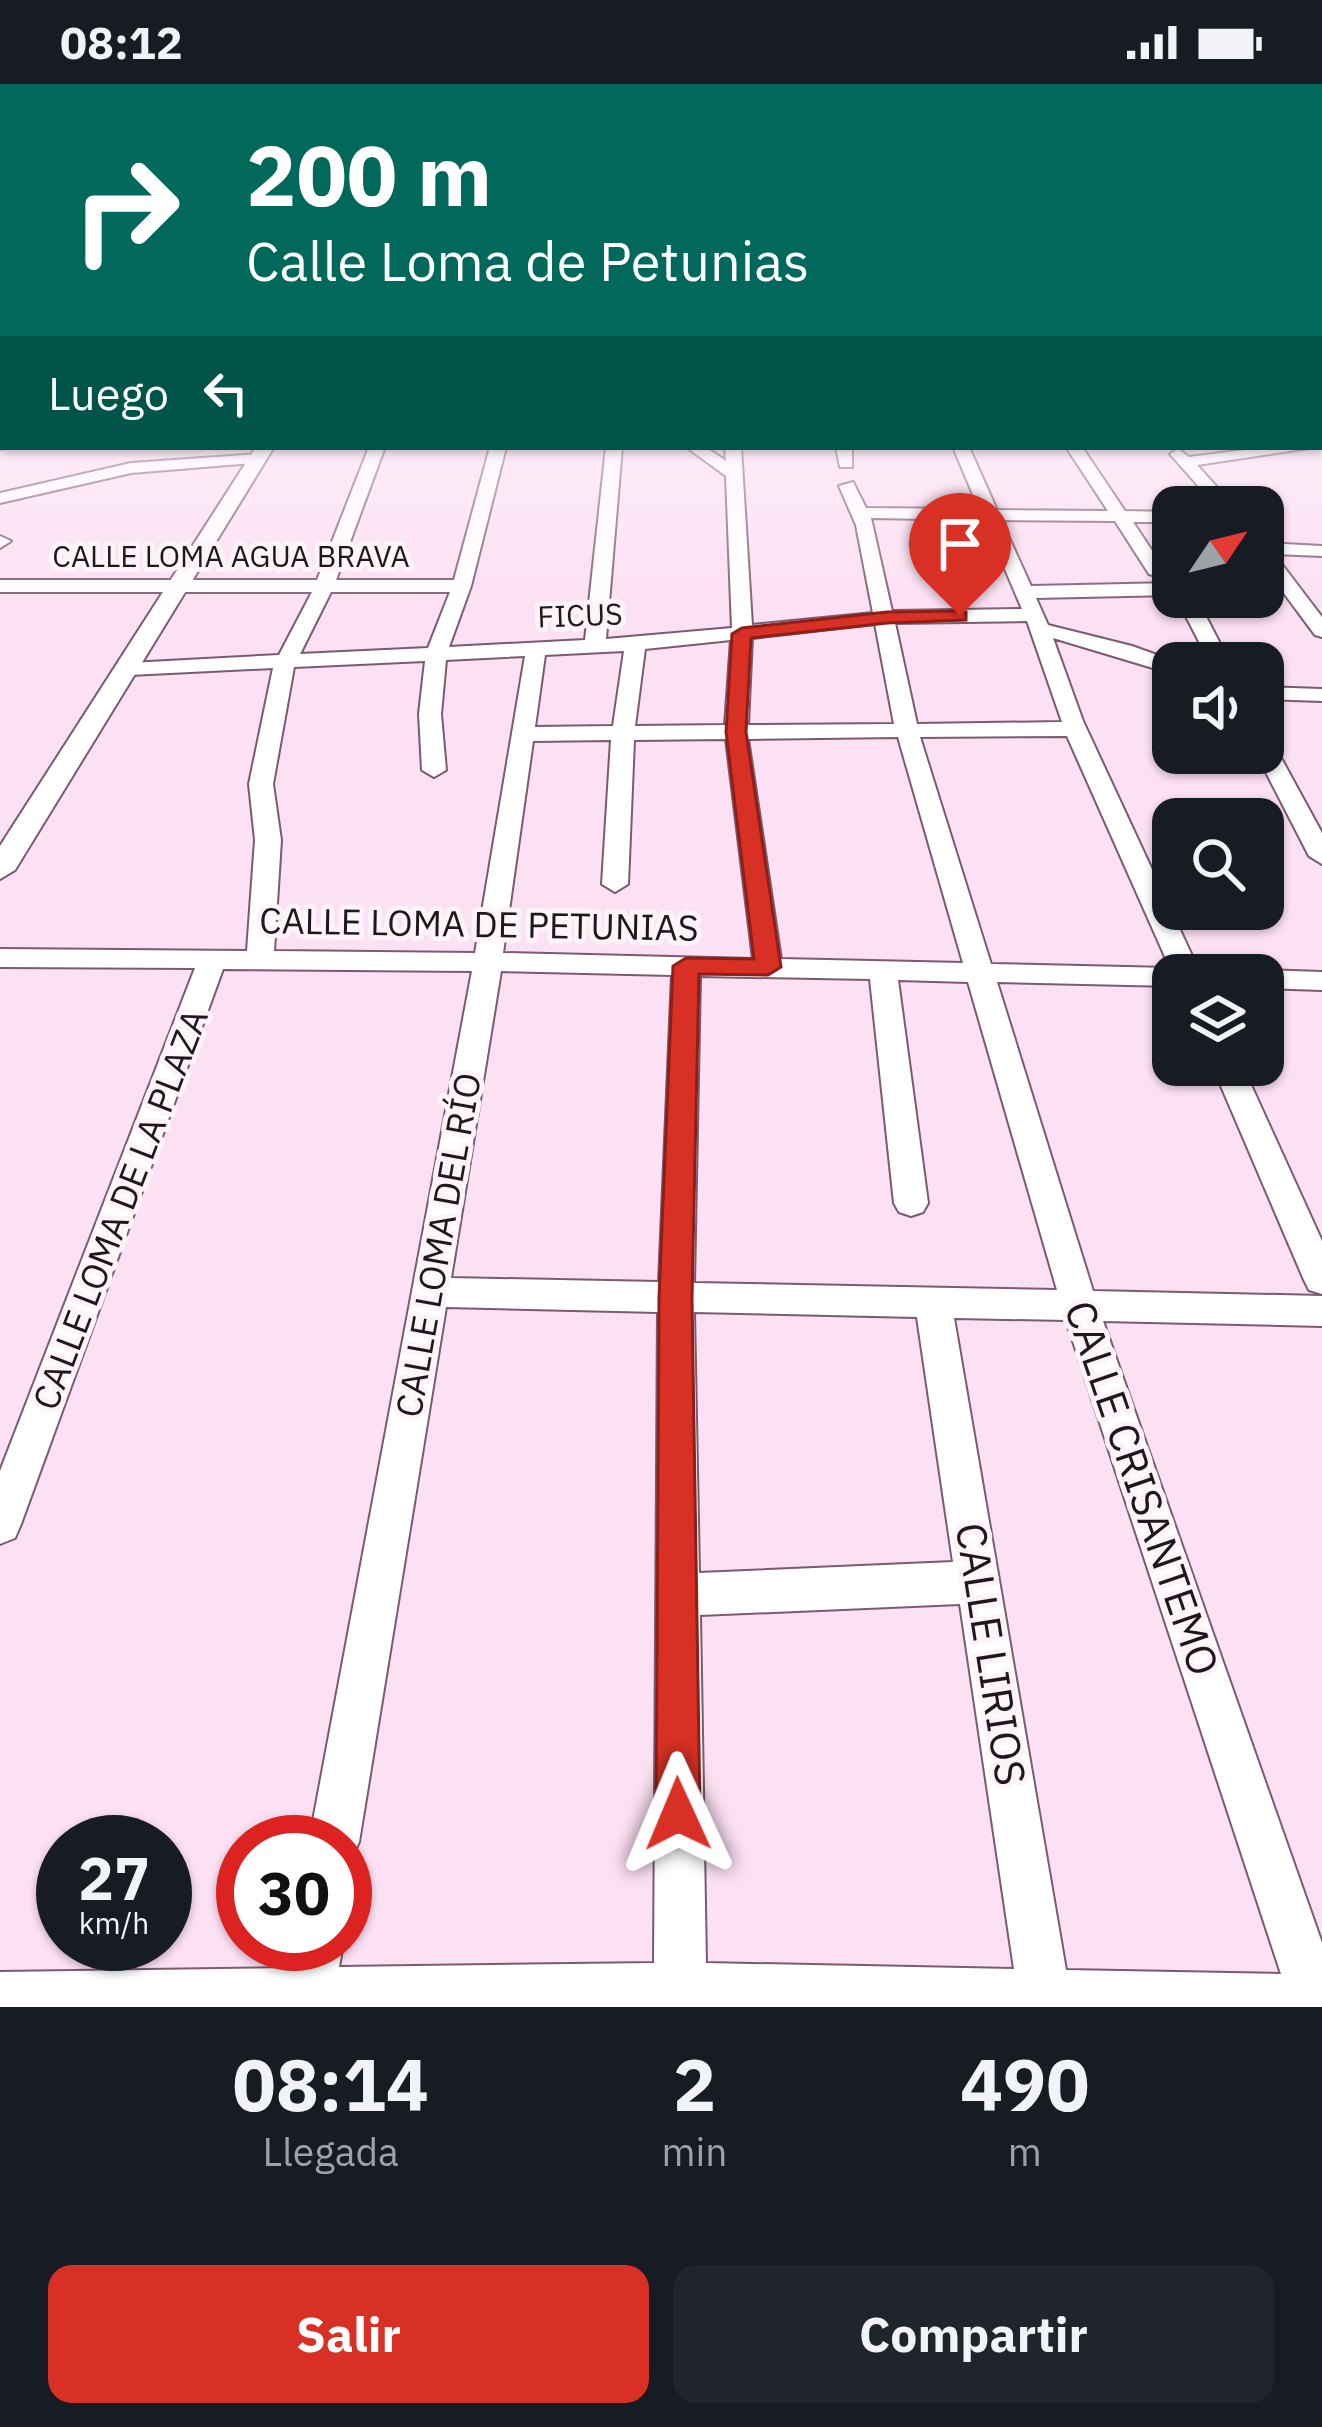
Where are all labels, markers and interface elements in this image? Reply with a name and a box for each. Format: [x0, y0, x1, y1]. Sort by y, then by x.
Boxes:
text: 08:12 [60, 13, 183, 71]
text: 200 m [246, 120, 492, 229]
icon: right [48, 132, 204, 288]
text: Calle Loma de Petunias [246, 226, 809, 296]
icon: left [193, 360, 259, 426]
text: Luego [48, 364, 169, 422]
north arrow [1152, 486, 1284, 618]
map controls [1152, 486, 1284, 1086]
pin [909, 493, 1011, 616]
icon: arrive [927, 511, 993, 577]
street label: CALLE LOMA AGUA BRAVA [52, 536, 410, 575]
street label: FICUS [537, 594, 623, 635]
button: sound [1152, 642, 1284, 774]
button: search [1152, 798, 1284, 930]
street label: CALLE LOMA DE PETUNIAS [259, 896, 699, 951]
button: layers [1152, 954, 1284, 1086]
street label: CALLE LOMA DE LA PLAZA [21, 1002, 218, 1416]
street label: CALLE LOMA DEL RÍO [384, 1069, 491, 1421]
street label: CALLE CRISANTEMO [1053, 1293, 1232, 1682]
street label: CALLE LIRIOS [944, 1519, 1039, 1789]
position arrow [615, 1751, 741, 1877]
speed limit sign: 30 [216, 1815, 372, 1971]
text: 27 [78, 1838, 150, 1917]
text: km/h [79, 1903, 149, 1942]
text: 08:14 [232, 2037, 429, 2131]
text: 2 [673, 2037, 716, 2131]
text: 490 [960, 2037, 1090, 2131]
text: Llegada [263, 2126, 399, 2177]
text: min [662, 2126, 727, 2177]
text: m [1008, 2126, 1042, 2177]
button: Salir [48, 2265, 649, 2403]
button: Compartir [673, 2265, 1274, 2403]

